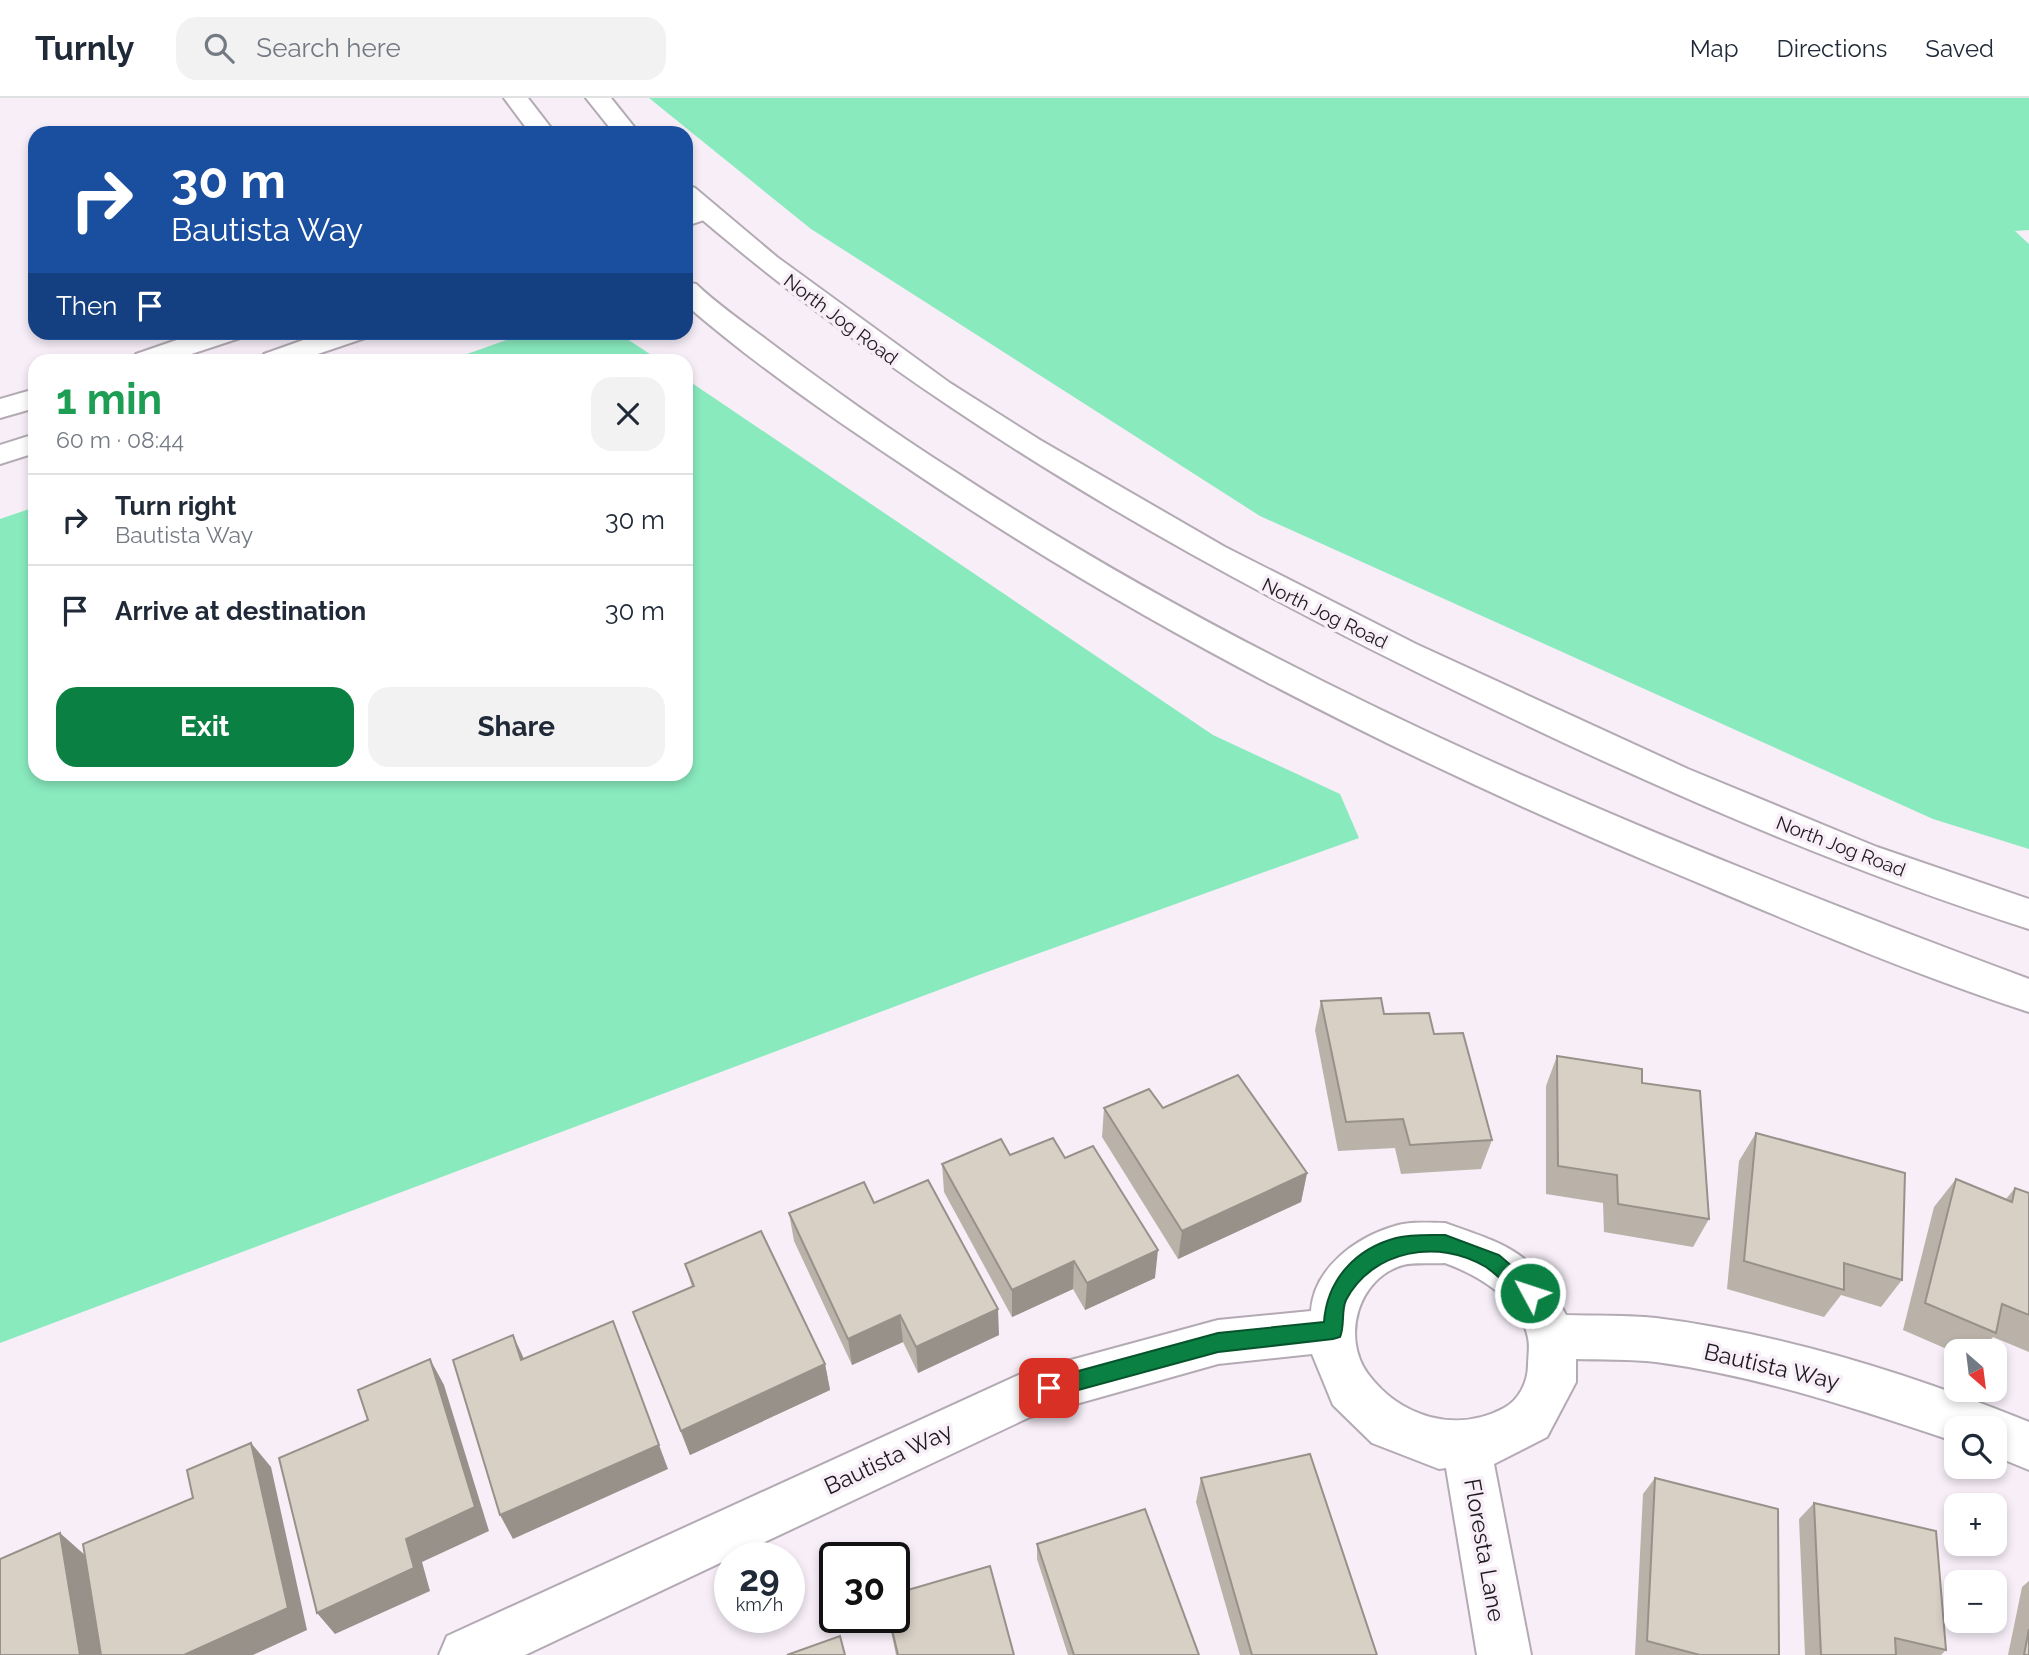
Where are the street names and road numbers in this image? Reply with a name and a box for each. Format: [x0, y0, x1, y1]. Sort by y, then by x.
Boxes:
street label: North Jog Road [780, 269, 902, 369]
street label: North Jog Road [1259, 573, 1391, 653]
street label: North Jog Road [1773, 811, 1909, 881]
street label: Bautista Way [1702, 1337, 1842, 1395]
street label: Bautista Way [820, 1417, 956, 1499]
street label: Floresta Lane [1459, 1476, 1511, 1624]

